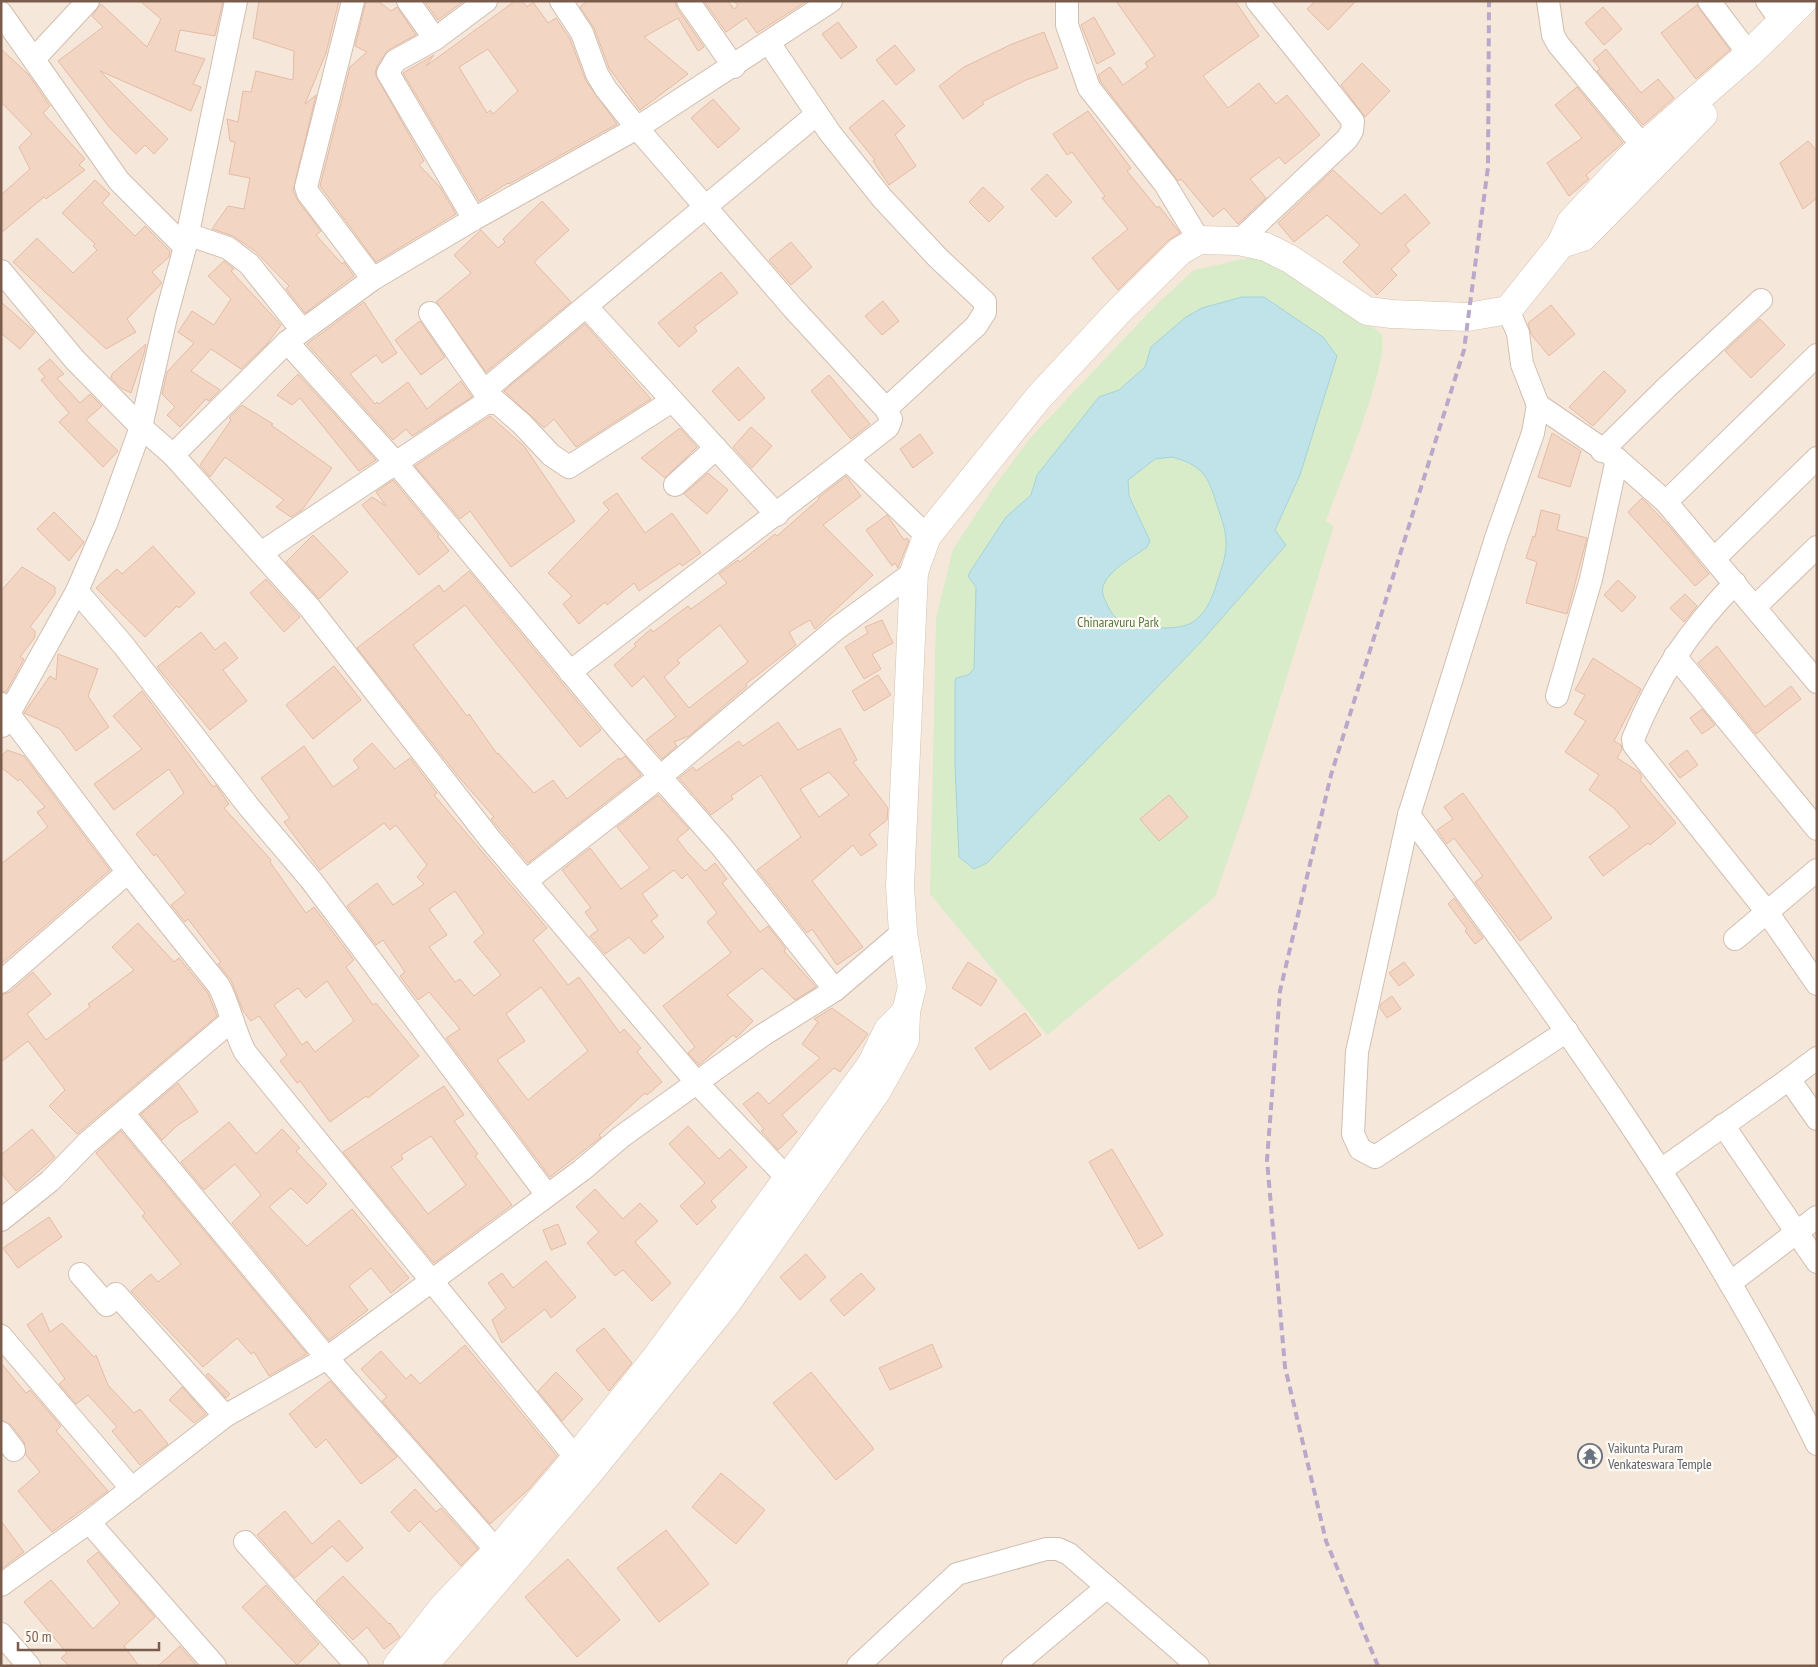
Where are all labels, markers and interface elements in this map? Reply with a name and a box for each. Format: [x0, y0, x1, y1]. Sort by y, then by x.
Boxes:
park label: Chinaravuru Park [1077, 613, 1160, 631]
place label: Vaikunta Puram Venkateswara Temple [1607, 1439, 1712, 1473]
temple icon: Vaikunta Puram Venkateswara Temple [1577, 1443, 1603, 1469]
scale bar [18, 1620, 159, 1652]
text: 50 m [25, 1627, 51, 1646]

